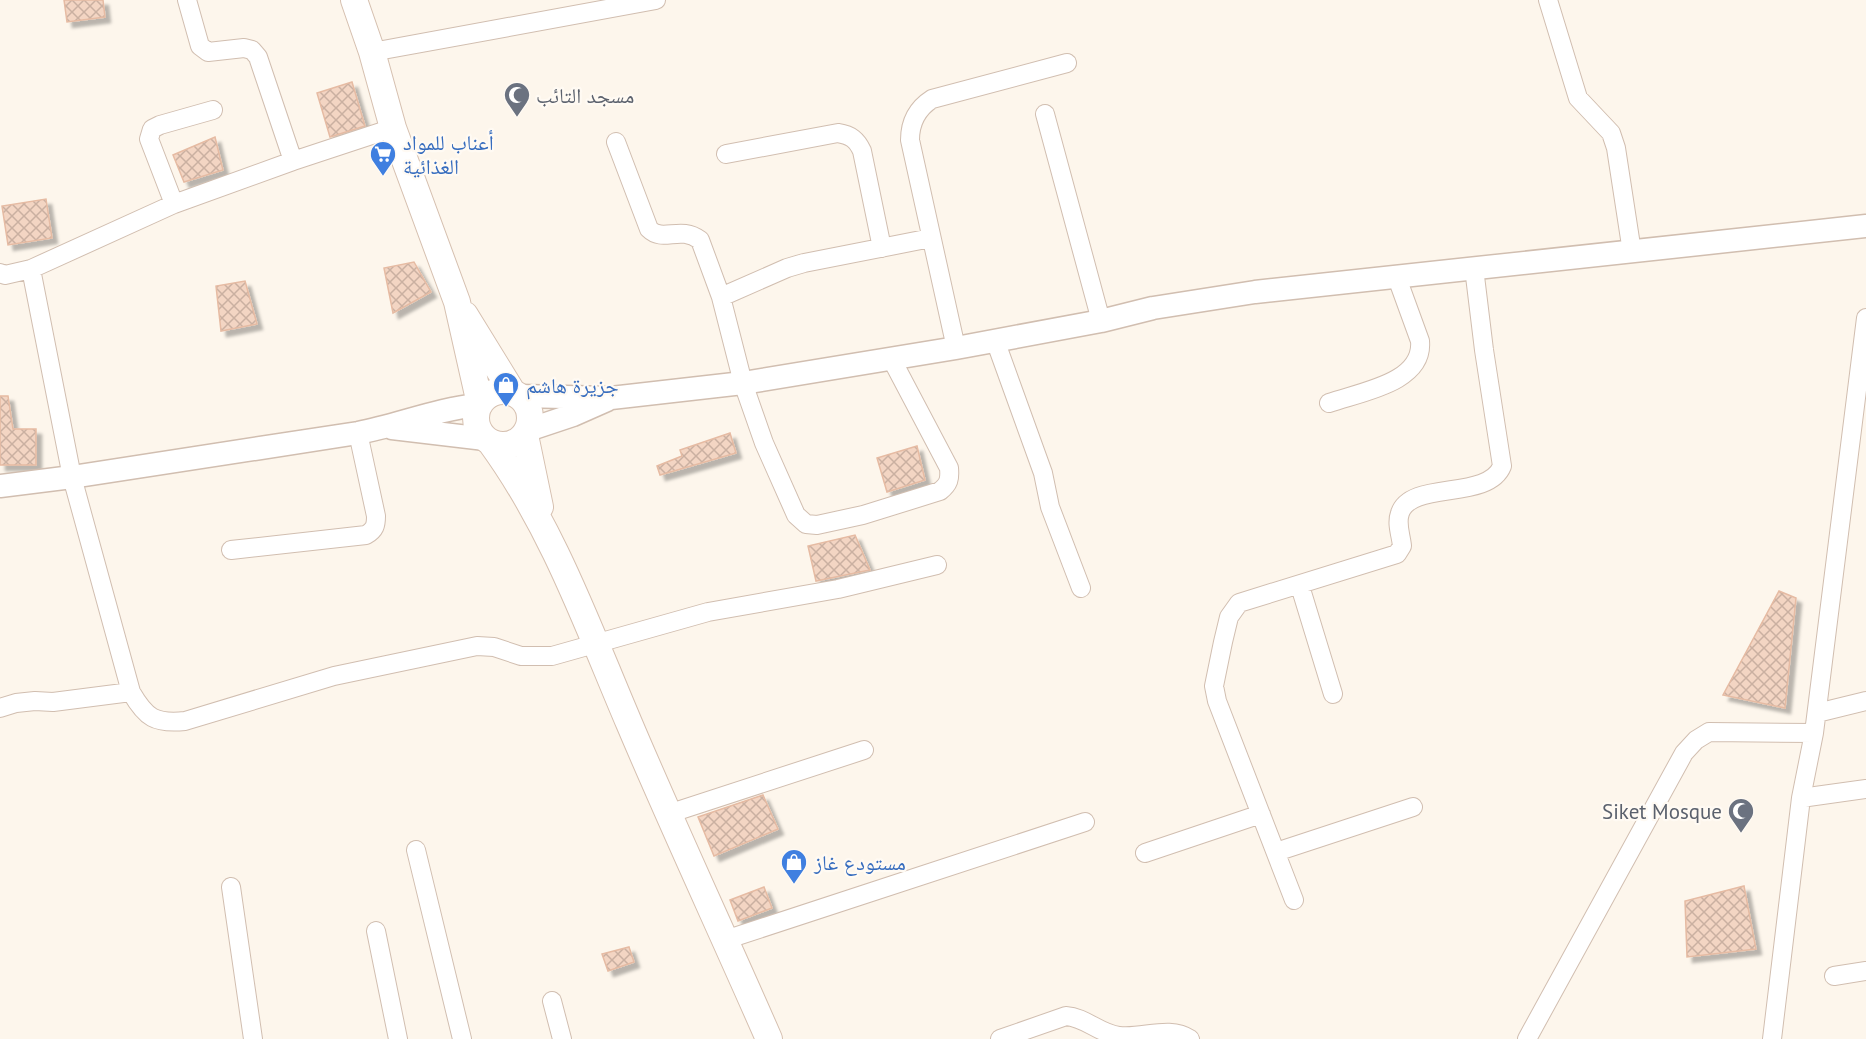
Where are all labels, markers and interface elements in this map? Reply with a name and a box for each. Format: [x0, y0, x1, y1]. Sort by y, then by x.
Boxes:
mosque icon: مسجد التائب [502, 80, 532, 118]
place label: مسجد التائب [536, 82, 634, 109]
place label: أعناب للمواد الغذائية [403, 129, 494, 180]
supermarket icon: أعناب للمواد الغذائية [368, 139, 398, 177]
shop icon: جزيرة هاشم [491, 370, 521, 408]
place label: جزيرة هاشم [526, 372, 619, 400]
mosque icon: Siket Mosque [1726, 796, 1756, 834]
place label: Siket Mosque [1602, 798, 1722, 825]
shop icon: مستودع غاز [779, 847, 809, 885]
place label: مستودع غاز [813, 849, 906, 876]

